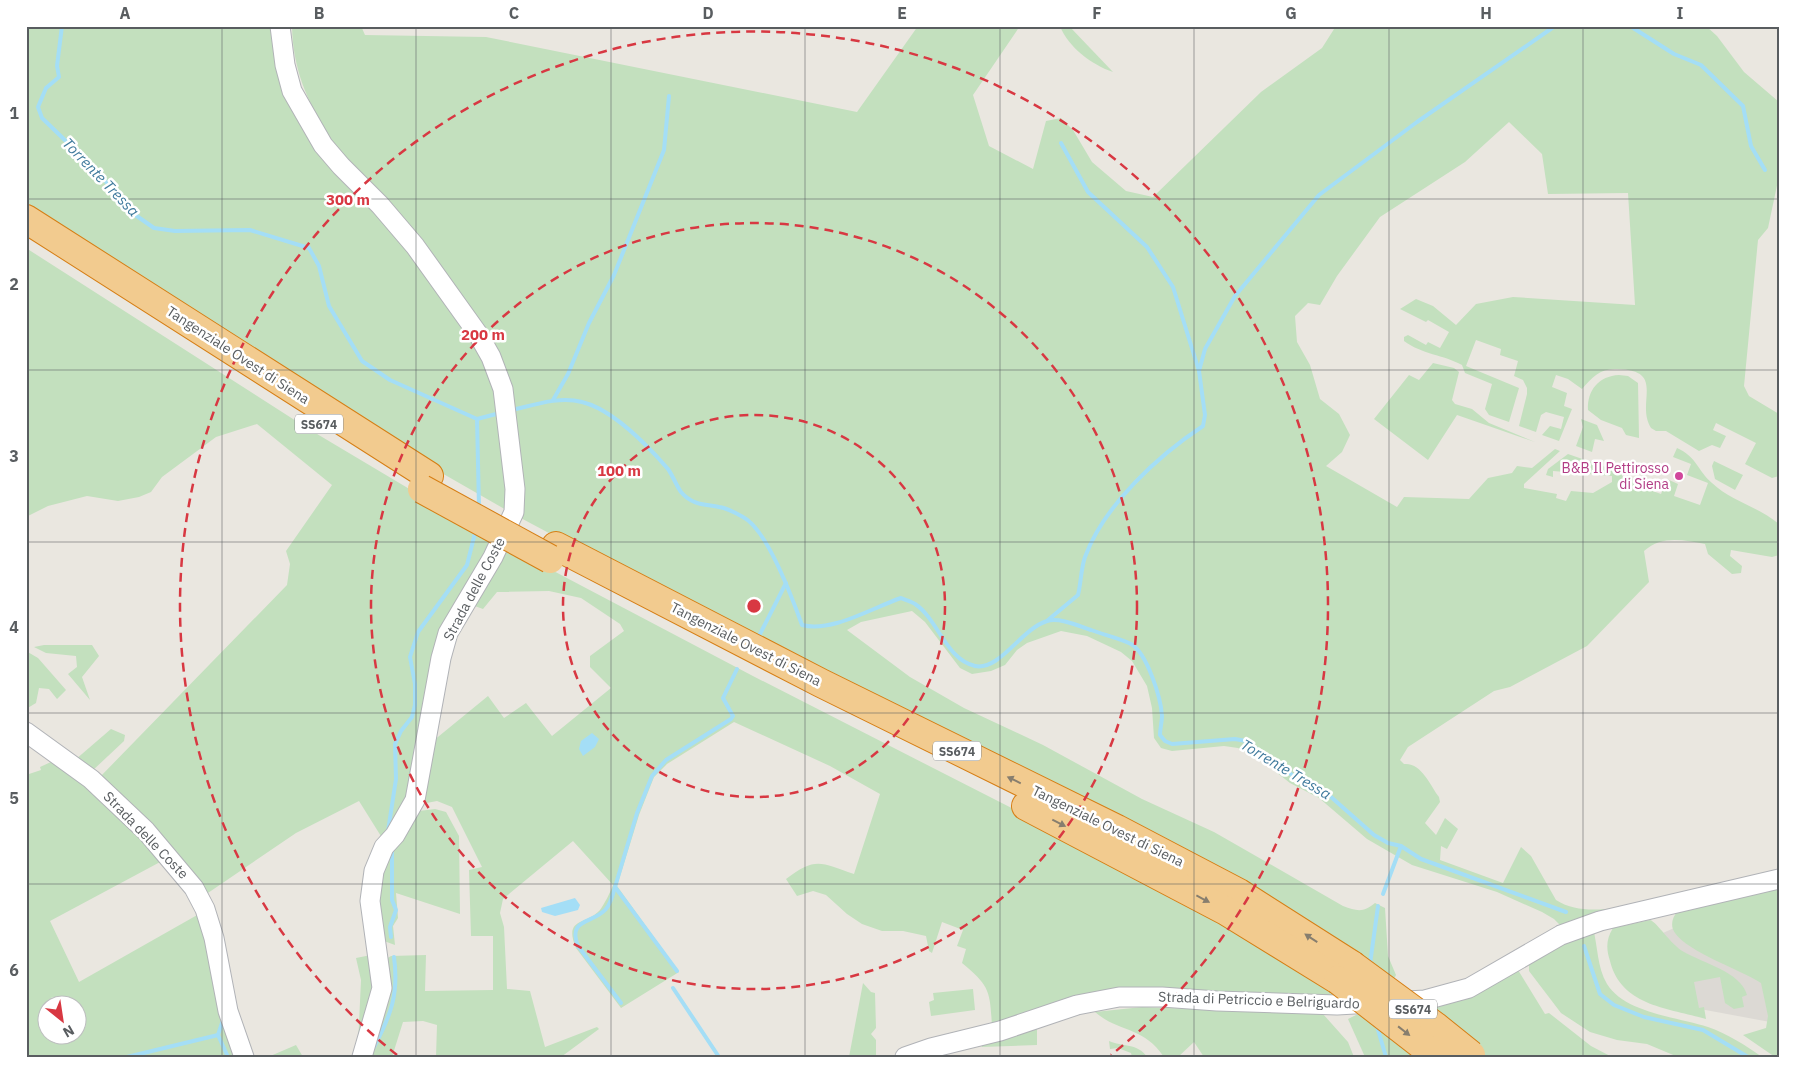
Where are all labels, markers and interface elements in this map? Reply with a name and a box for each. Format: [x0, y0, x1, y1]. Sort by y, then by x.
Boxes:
text: A [120, 3, 131, 23]
text: B [314, 3, 325, 23]
text: C [509, 3, 519, 23]
text: D [702, 3, 714, 23]
text: E [897, 3, 907, 23]
text: F [1092, 3, 1102, 23]
text: G [1285, 3, 1297, 23]
text: H [1480, 3, 1492, 23]
text: I [1677, 3, 1684, 23]
text: 1 [9, 103, 19, 123]
water label: Torrente Tressa [59, 134, 143, 220]
text: 300 m [326, 190, 370, 209]
text: 2 [9, 274, 19, 294]
street label: Tangenziale Ovest di Siena [163, 302, 313, 408]
text: 200 m [461, 325, 505, 344]
road number: SS674 [295, 414, 343, 434]
text: 3 [9, 446, 19, 466]
place label: B&B Il Pettirosso di Siena [1562, 459, 1670, 493]
text: 100 m [597, 461, 641, 480]
marker: B&B Il Pettirosso di Siena [1673, 470, 1685, 482]
street label: Strada delle Coste [439, 534, 509, 644]
centre of rings [745, 597, 763, 615]
street label: Tangenziale Ovest di Siena [668, 598, 825, 690]
text: 4 [9, 617, 19, 637]
water label: Torrente Tressa [1237, 735, 1335, 804]
road number: SS674 [933, 741, 981, 760]
one-way arrow [1007, 775, 1021, 783]
street label: Tangenziale Ovest di Siena [1029, 781, 1187, 871]
text: 5 [9, 788, 19, 808]
street label: Strada delle Coste [100, 788, 193, 883]
one-way arrow [1052, 819, 1066, 827]
one-way arrow [1196, 895, 1210, 903]
one-way arrow [1305, 933, 1318, 943]
text: 6 [9, 960, 19, 980]
street label: Strada di Petriccio e Belriguardo [1158, 987, 1360, 1013]
north arrow [38, 996, 88, 1046]
road number: SS674 [1389, 1000, 1437, 1019]
text: N [60, 1021, 77, 1042]
one-way arrow [1398, 1025, 1411, 1036]

